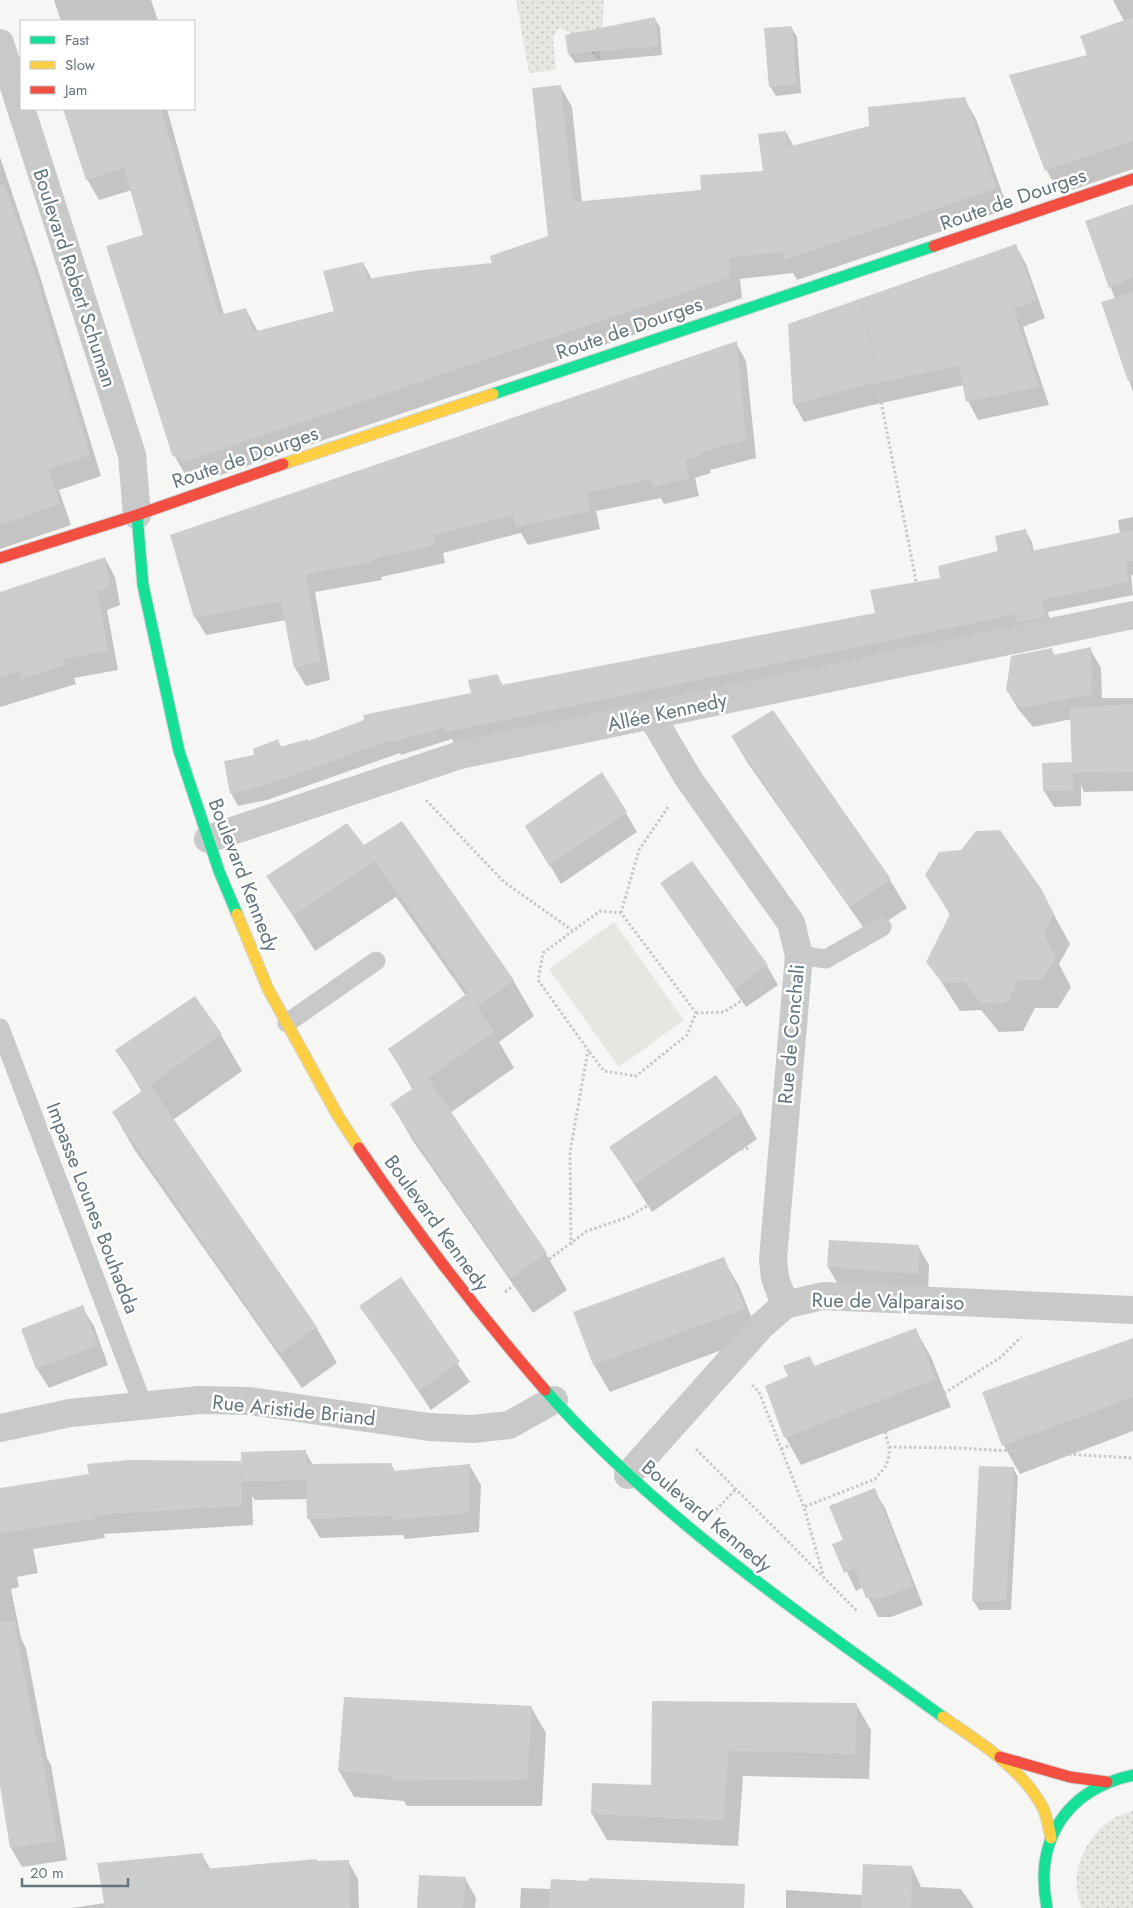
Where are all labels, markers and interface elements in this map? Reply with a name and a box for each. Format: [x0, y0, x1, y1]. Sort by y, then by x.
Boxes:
legend [20, 20, 195, 110]
text: Fast [65, 29, 89, 51]
text: Slow [65, 54, 96, 76]
text: Jam [63, 79, 88, 101]
street label: Route de Dourges [936, 161, 1090, 238]
street label: Boulevard Robert Schuman [25, 165, 124, 391]
street label: Route de Dourges [552, 290, 706, 367]
street label: Route de Dourges [168, 419, 322, 496]
street label: Allée Kennedy [605, 686, 730, 739]
street label: Boulevard Kennedy [201, 794, 286, 956]
street label: Rue de Conchali [771, 963, 812, 1105]
street label: Impasse Lounes Bouhadda [39, 1098, 146, 1318]
street label: Boulevard Kennedy [377, 1149, 496, 1298]
street label: Rue de Valparaiso [811, 1286, 965, 1317]
street label: Rue Aristide Briand [211, 1388, 377, 1433]
street label: Boulevard Kennedy [635, 1453, 778, 1580]
scale bar [22, 1856, 129, 1888]
text: 20 m [30, 1862, 64, 1884]

